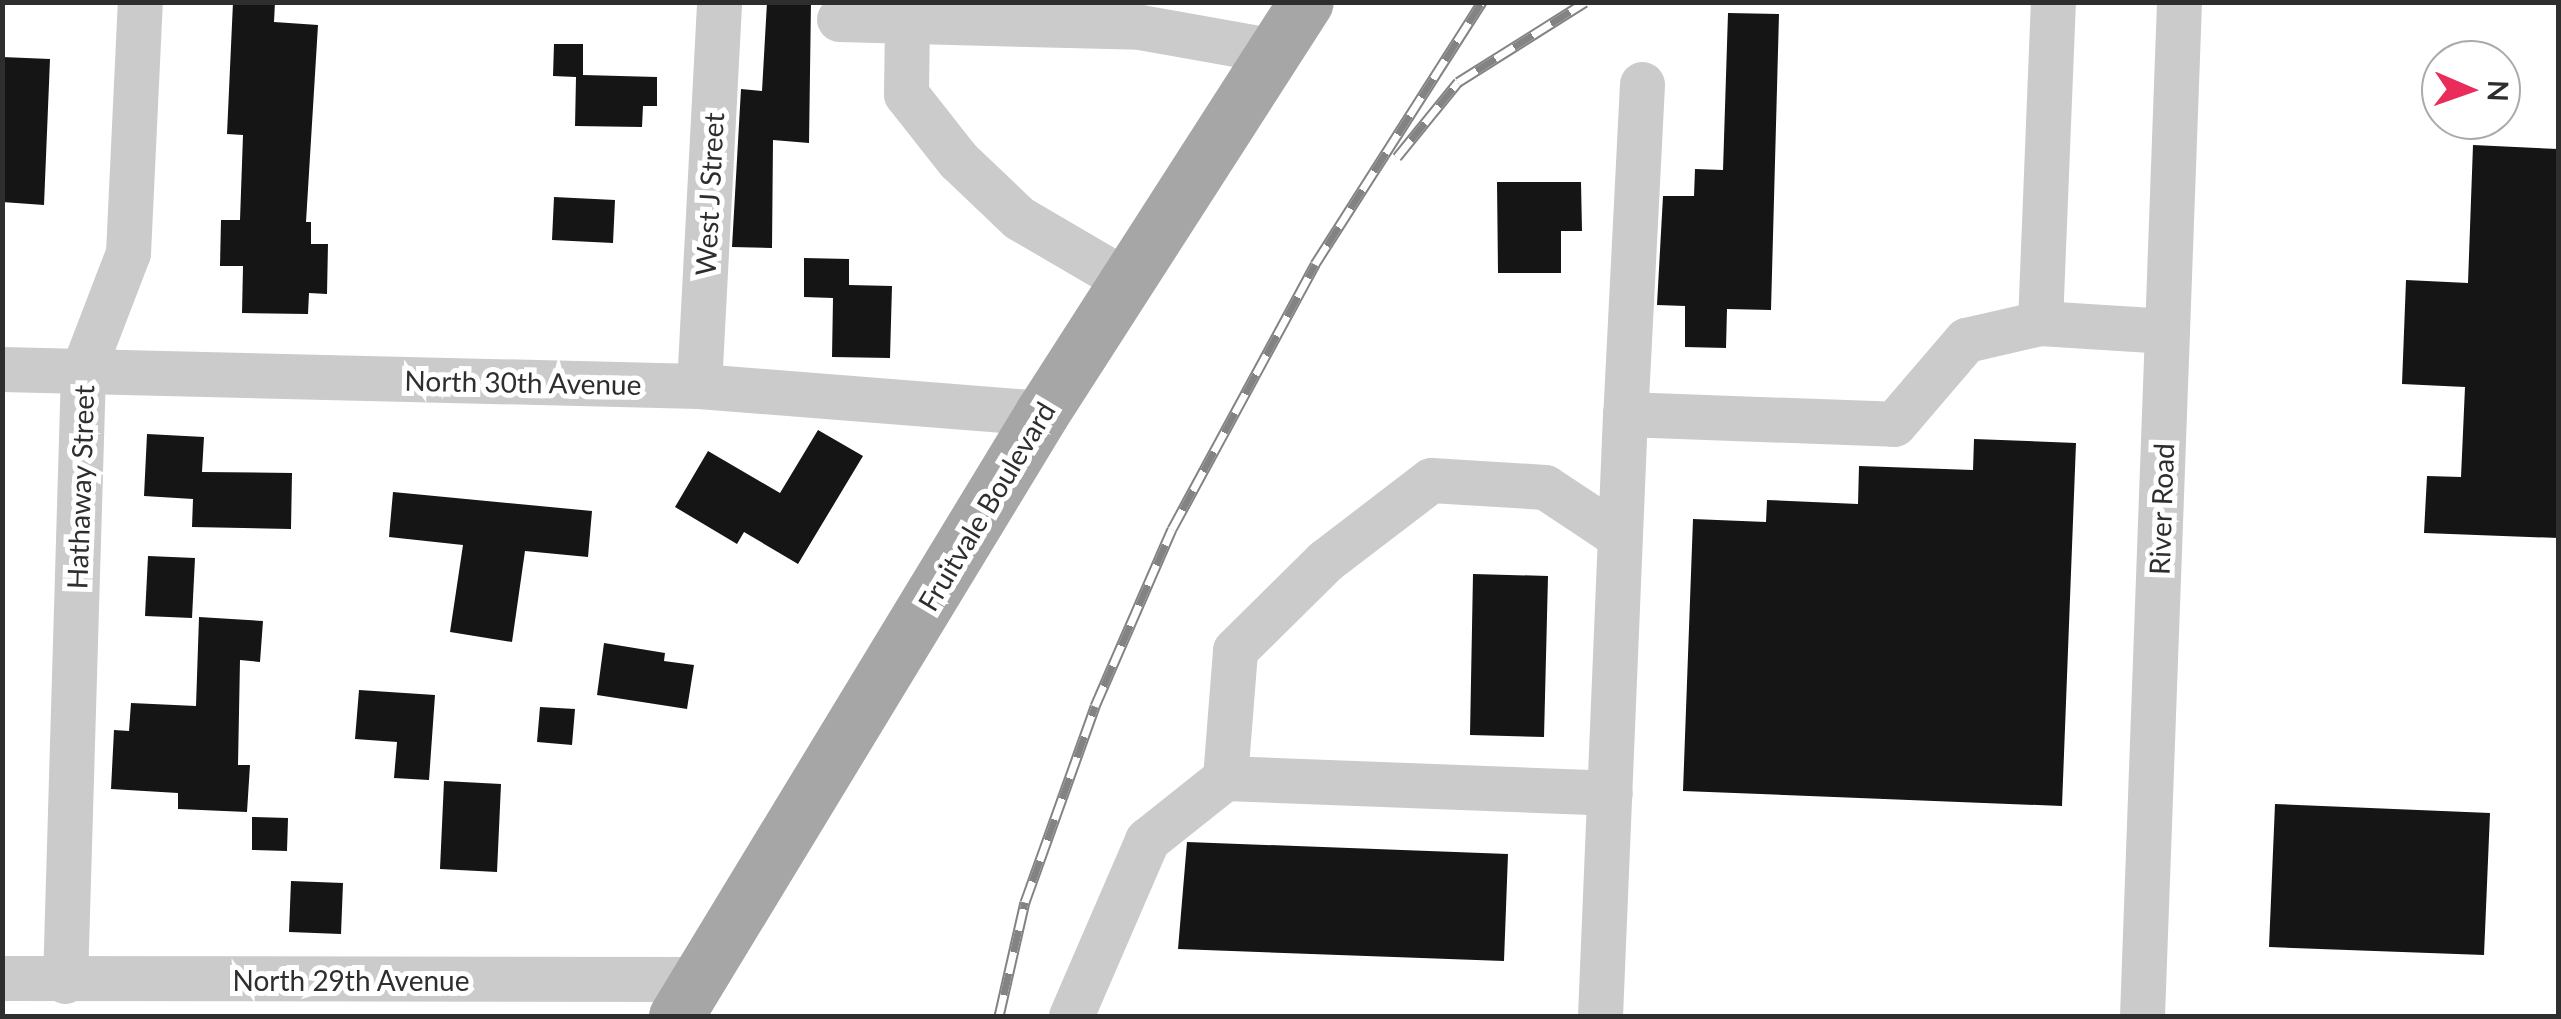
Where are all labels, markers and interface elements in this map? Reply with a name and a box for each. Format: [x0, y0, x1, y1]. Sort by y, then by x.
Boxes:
north arrow [2421, 40, 2521, 140]
text: N [2482, 80, 2516, 102]
street label: West J Street [688, 111, 730, 277]
street label: North 30th Avenue [404, 363, 642, 401]
street label: Hathaway Street [60, 384, 100, 590]
street label: Fruitvale Boulevard [910, 395, 1062, 617]
street label: River Road [2142, 442, 2180, 576]
street label: North 29th Avenue [232, 963, 470, 997]

